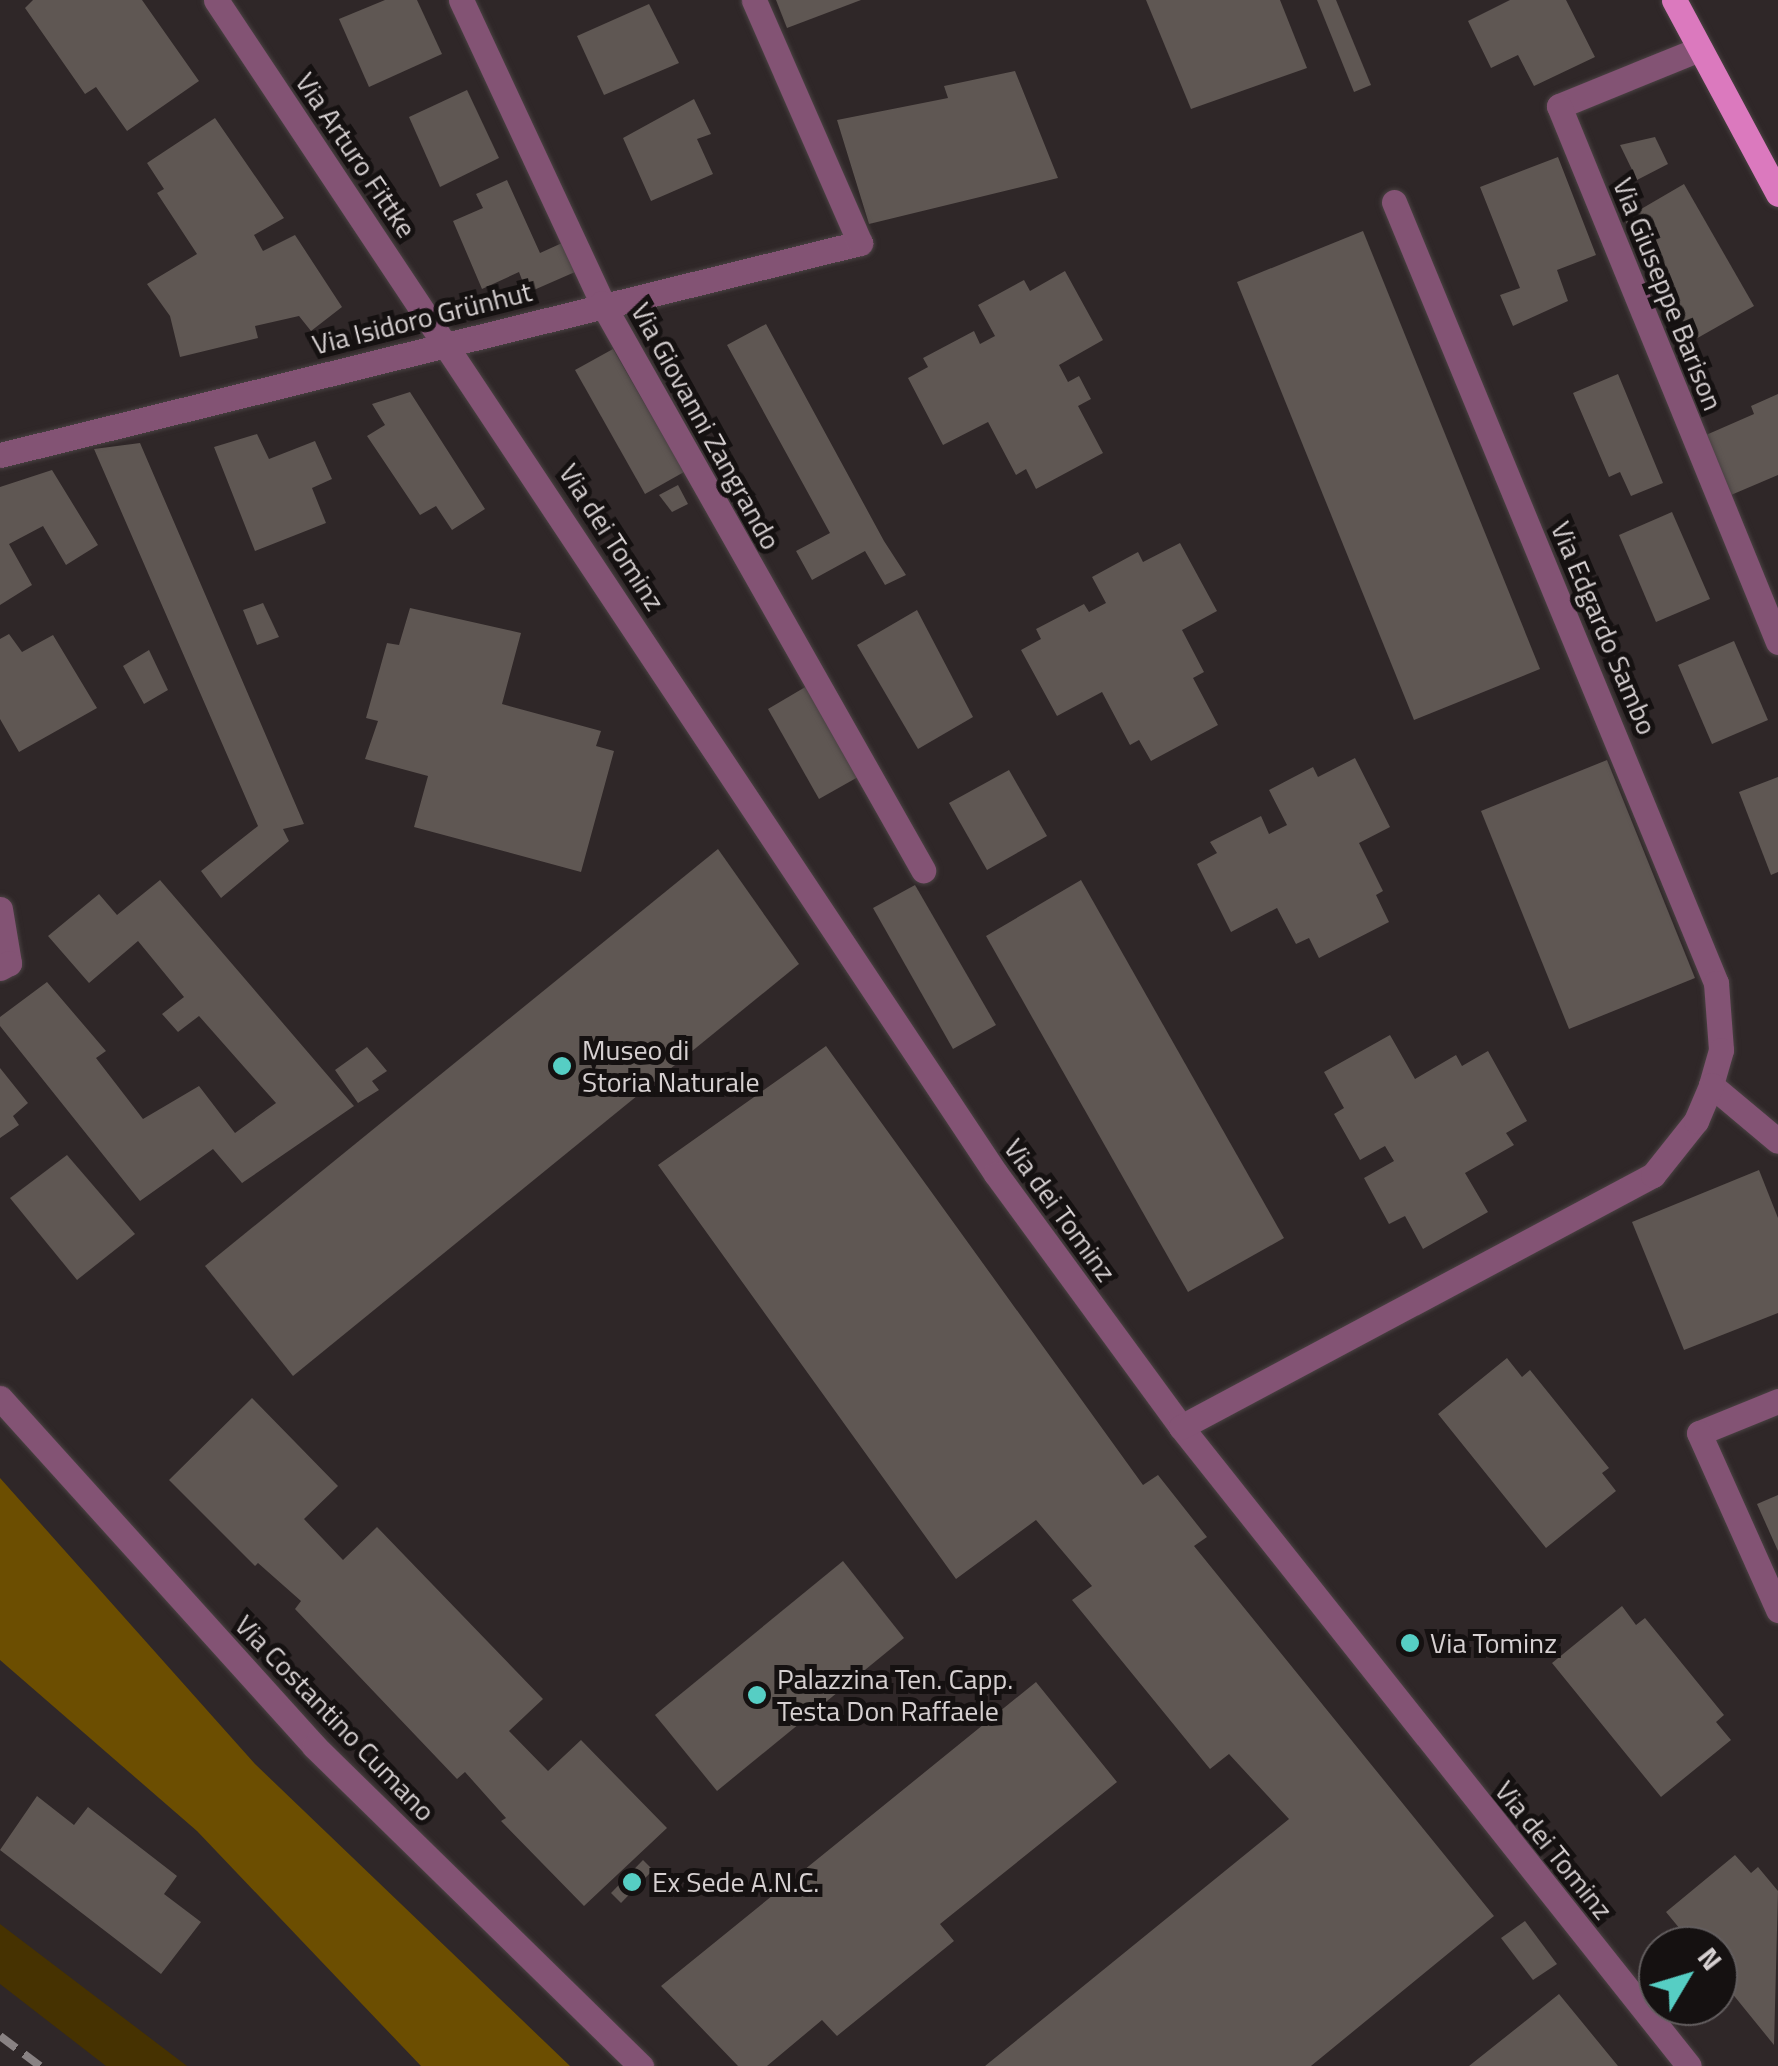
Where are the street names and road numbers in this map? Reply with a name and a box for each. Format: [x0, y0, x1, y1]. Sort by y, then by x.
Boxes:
street label: Via Arturo Fittke [288, 66, 424, 244]
street label: Via Giuseppe Barison [1606, 173, 1730, 415]
street label: Via Isidoro Grünhut [309, 274, 535, 362]
street label: Via Giovanni Zangrando [624, 297, 788, 555]
street label: Via dei Tominz [552, 457, 672, 617]
street label: Via Edgardo Sambo [1544, 516, 1664, 740]
street label: Via dei Tominz [997, 1132, 1123, 1288]
street label: Via Costantino Cumano [228, 1608, 442, 1828]
street label: Via dei Tominz [1488, 1774, 1620, 1926]

